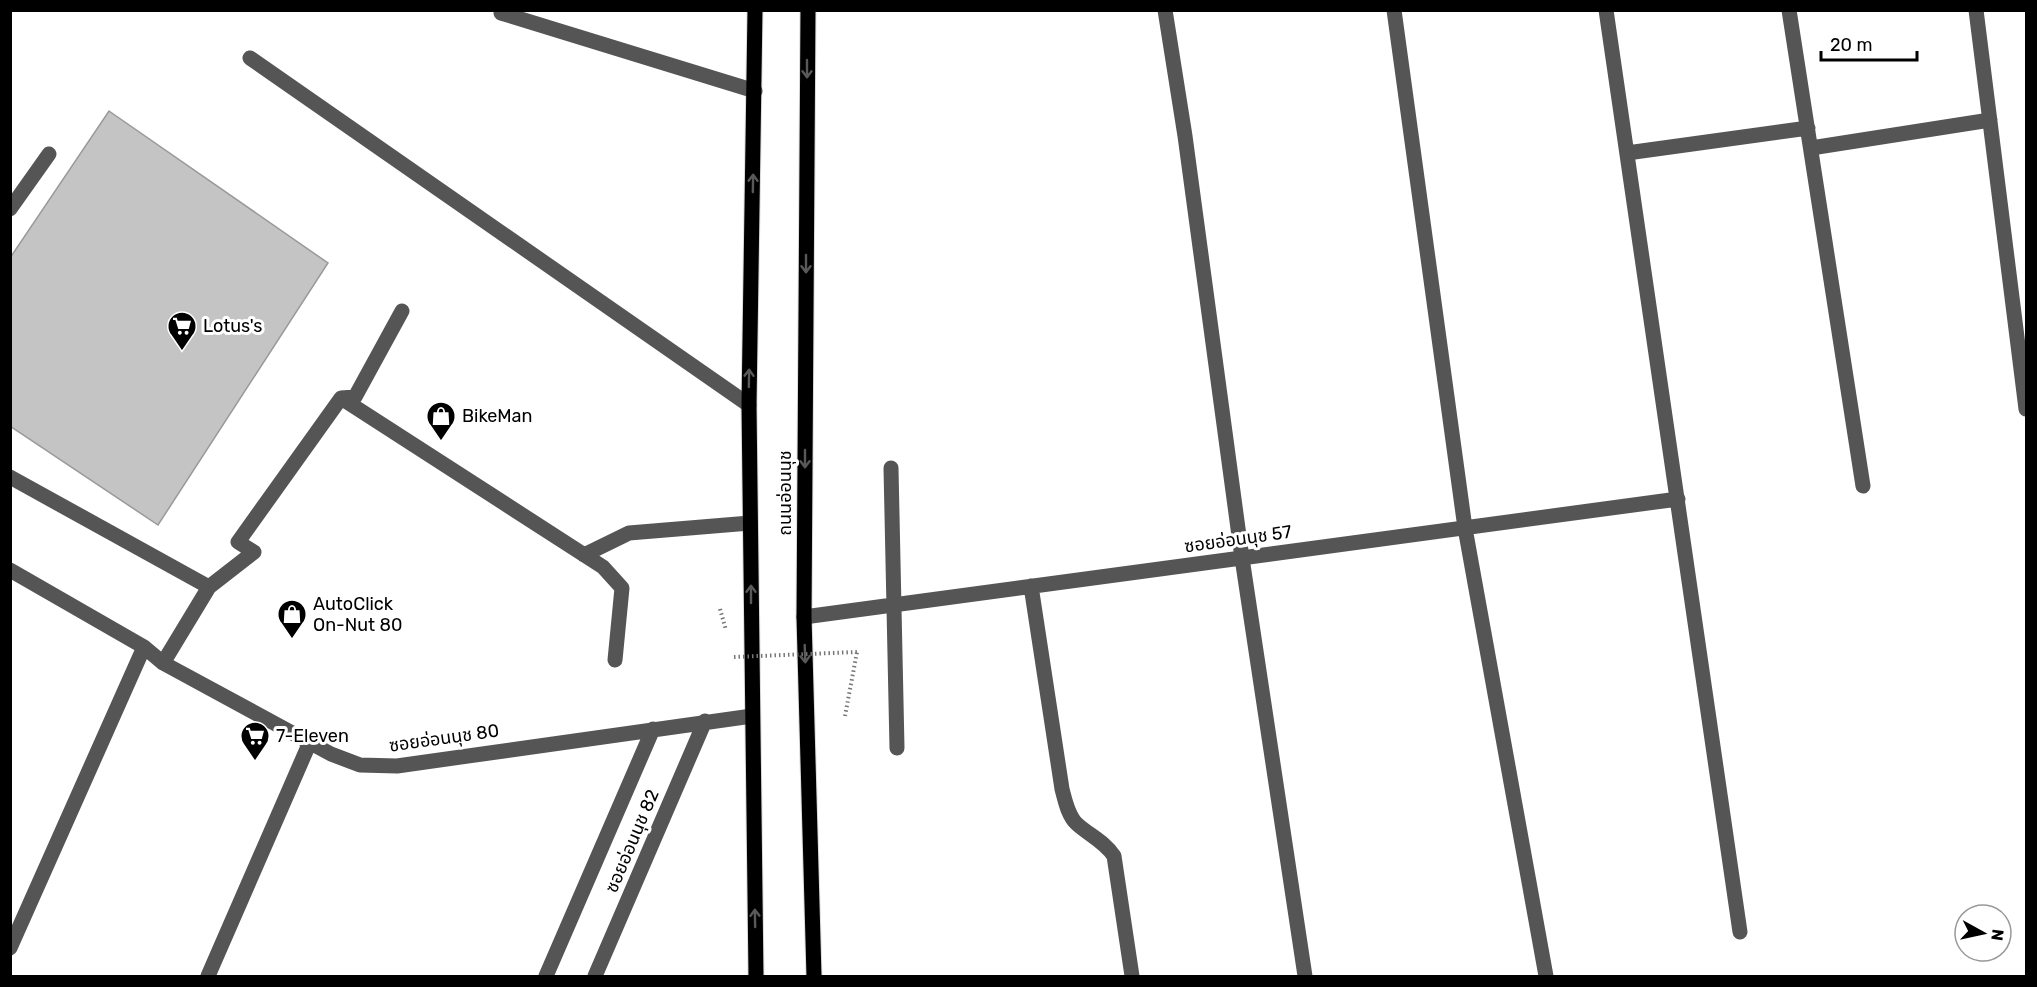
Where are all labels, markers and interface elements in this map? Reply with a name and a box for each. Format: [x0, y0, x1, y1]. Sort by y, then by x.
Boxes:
scale bar [1821, 24, 1917, 62]
text: 20 m [1830, 34, 1872, 56]
one-way arrow [801, 58, 813, 78]
one-way arrow [747, 174, 759, 194]
one-way arrow [800, 253, 812, 273]
supermarket icon: Lotus's [166, 310, 198, 352]
place label: Lotus's [203, 315, 263, 337]
one-way arrow [743, 369, 755, 389]
shop icon: BikeMan [425, 400, 457, 442]
place label: BikeMan [462, 405, 532, 427]
one-way arrow [799, 448, 811, 468]
street label: ถนนอ่อนนุช [774, 450, 796, 536]
street label: ซอยอ่อนนุช 57 [1183, 521, 1293, 557]
one-way arrow [745, 585, 757, 605]
place label: AutoClick On-Nut 80 [313, 593, 402, 636]
shop icon: AutoClick On-Nut 80 [276, 598, 308, 640]
one-way arrow [799, 643, 811, 663]
street label: ซอยอ่อนนุช 80 [388, 719, 500, 757]
supermarket icon: 7-Eleven [239, 720, 271, 762]
place label: 7-Eleven [276, 725, 349, 747]
street label: ซอยอ่อนนุช 82 [600, 786, 664, 896]
north arrow [1953, 903, 2013, 963]
one-way arrow [749, 909, 761, 929]
text: N [1987, 928, 2008, 942]

